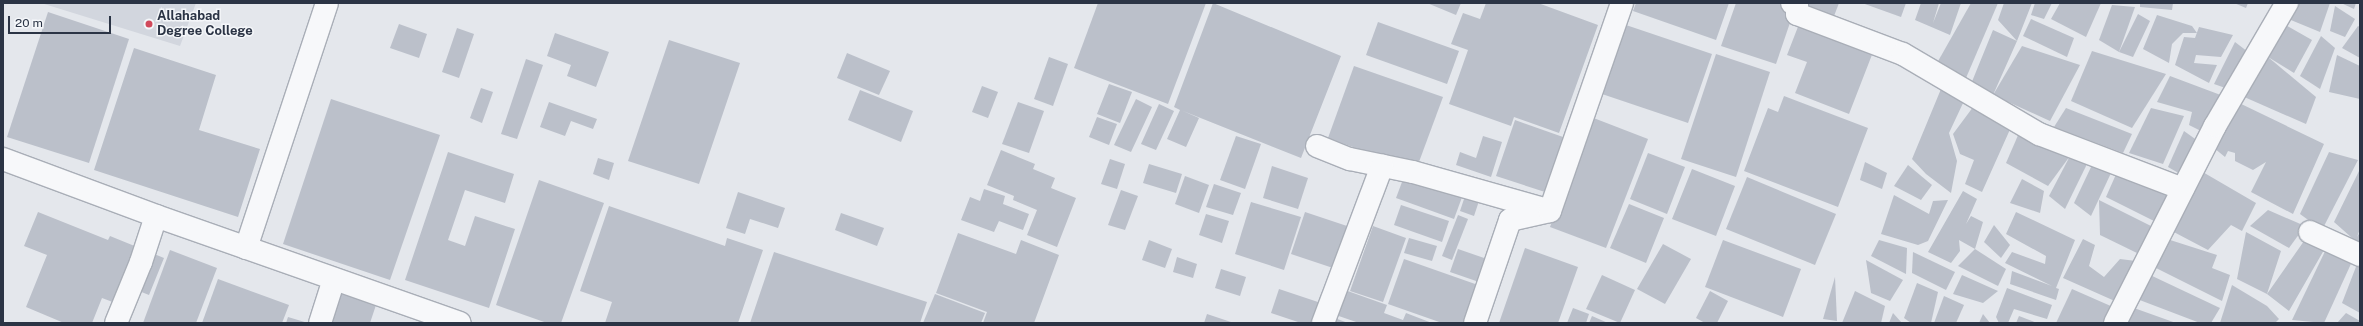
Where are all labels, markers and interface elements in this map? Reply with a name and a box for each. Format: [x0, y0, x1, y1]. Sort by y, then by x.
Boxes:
scale bar [10, 8, 113, 34]
place label: Allahabad Degree College [157, 9, 253, 40]
text: 20 m [15, 16, 43, 30]
marker: Allahabad Degree College [144, 19, 154, 29]

